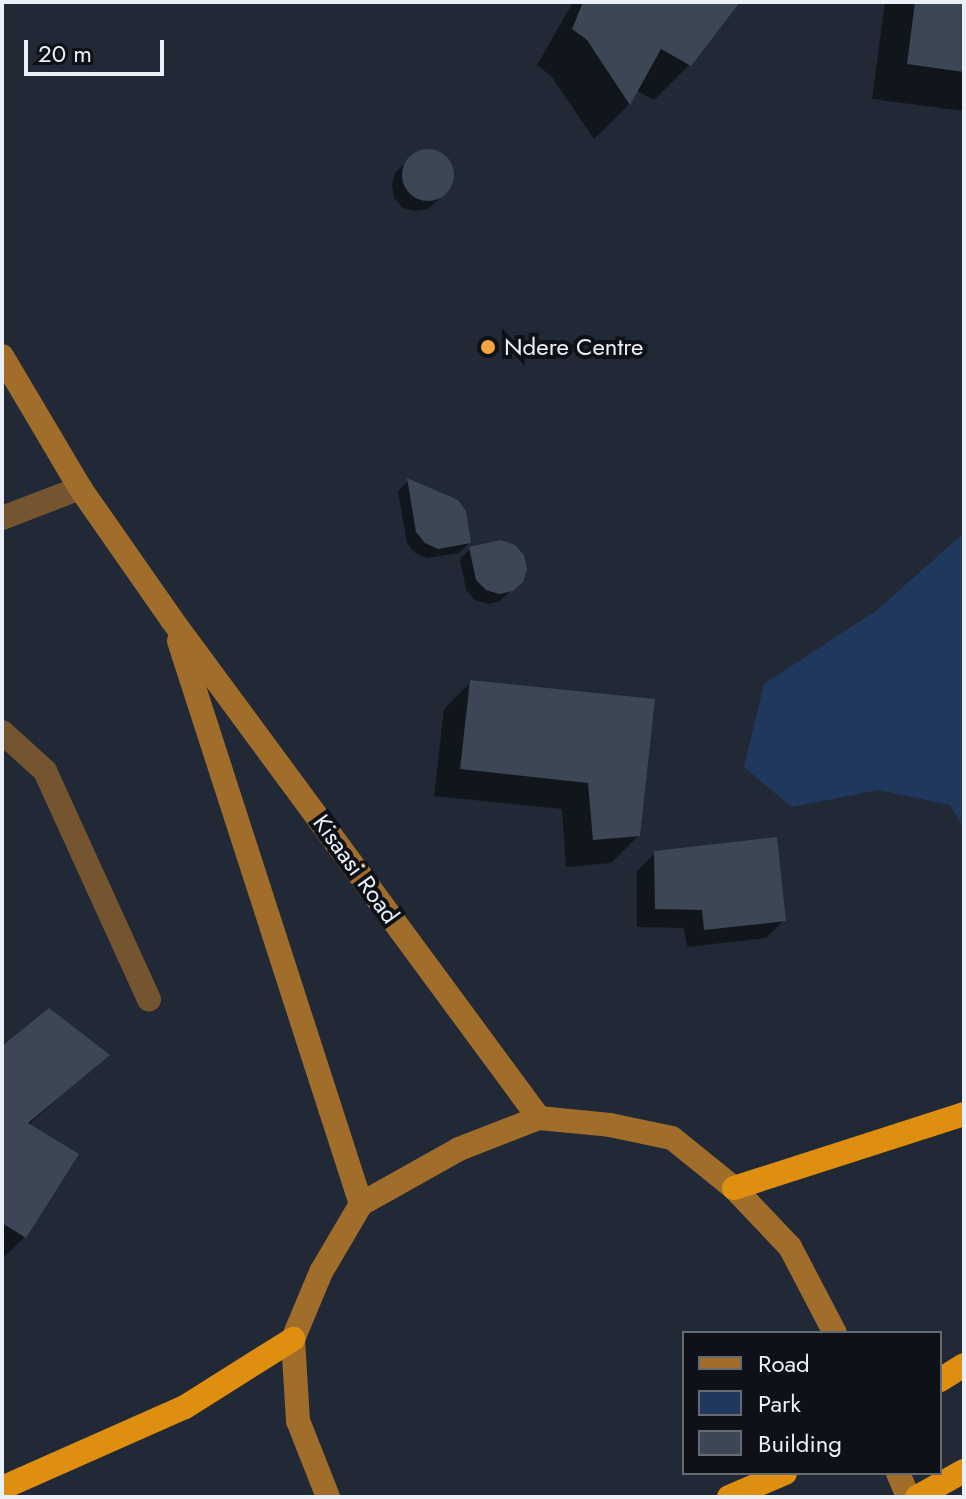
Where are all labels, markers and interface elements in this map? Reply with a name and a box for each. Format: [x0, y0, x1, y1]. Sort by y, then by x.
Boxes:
scale bar [28, 24, 168, 74]
text: 20 m [38, 36, 92, 71]
place label: Ndere Centre [504, 333, 643, 361]
marker: Ndere Centre [479, 338, 497, 356]
street label: Kisaasi Road [307, 809, 405, 929]
legend [682, 1331, 942, 1475]
text: Road [758, 1346, 810, 1381]
text: Park [758, 1386, 801, 1421]
text: Building [758, 1426, 842, 1461]

